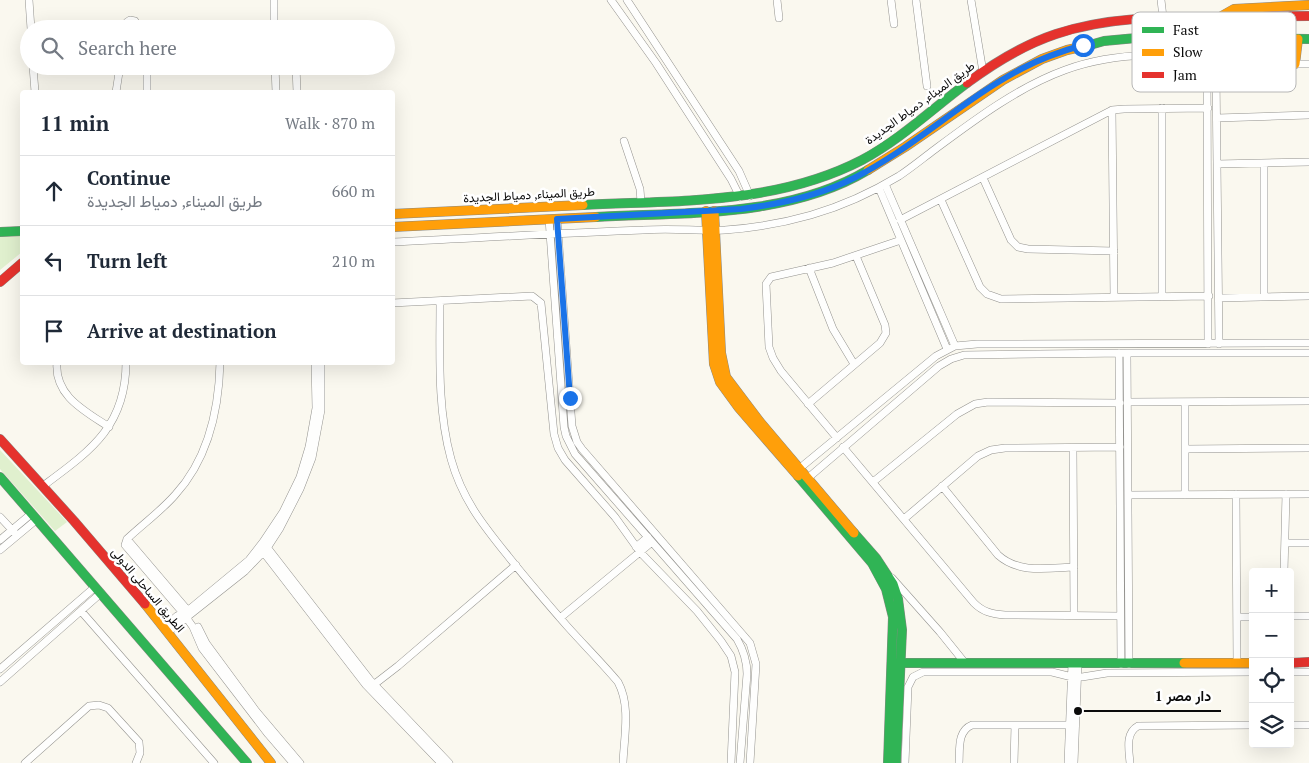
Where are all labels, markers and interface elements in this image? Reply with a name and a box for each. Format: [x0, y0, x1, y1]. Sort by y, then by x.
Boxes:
legend [1132, 12, 1296, 92]
search box [20, 20, 395, 75]
text: Fast [1173, 20, 1200, 39]
icon: search [38, 34, 66, 62]
route start [1072, 34, 1095, 57]
text: Search here [78, 35, 177, 60]
text: Slow [1173, 42, 1203, 61]
street label: طريق الميناء, دمياط الجديدة [862, 58, 978, 148]
text: Jam [1173, 65, 1197, 84]
text: 11 min [40, 109, 109, 137]
text: Walk · 870 m [285, 112, 375, 134]
text: Continue [87, 165, 171, 190]
icon: ahead [40, 177, 68, 205]
text: 660 m [332, 180, 375, 202]
street label: طريق الميناء, دمياط الجديدة [463, 184, 595, 206]
text: طريق الميناء, دمياط الجديدة [87, 190, 263, 212]
icon: left [40, 247, 68, 275]
text: Turn left [87, 248, 168, 273]
text: 210 m [332, 250, 375, 272]
icon: arrive [40, 317, 68, 345]
text: Arrive at destination [87, 318, 276, 343]
route end [559, 387, 582, 410]
street label: الطريق الساحلى الدولى [108, 544, 188, 636]
map controls [1249, 568, 1294, 748]
button: + [1249, 568, 1294, 613]
button: − [1249, 613, 1294, 658]
button: locate [1249, 658, 1294, 703]
callout: دار مصر 1 [1144, 682, 1221, 711]
text: دار مصر 1 [1155, 686, 1211, 705]
button: layers [1249, 703, 1294, 748]

